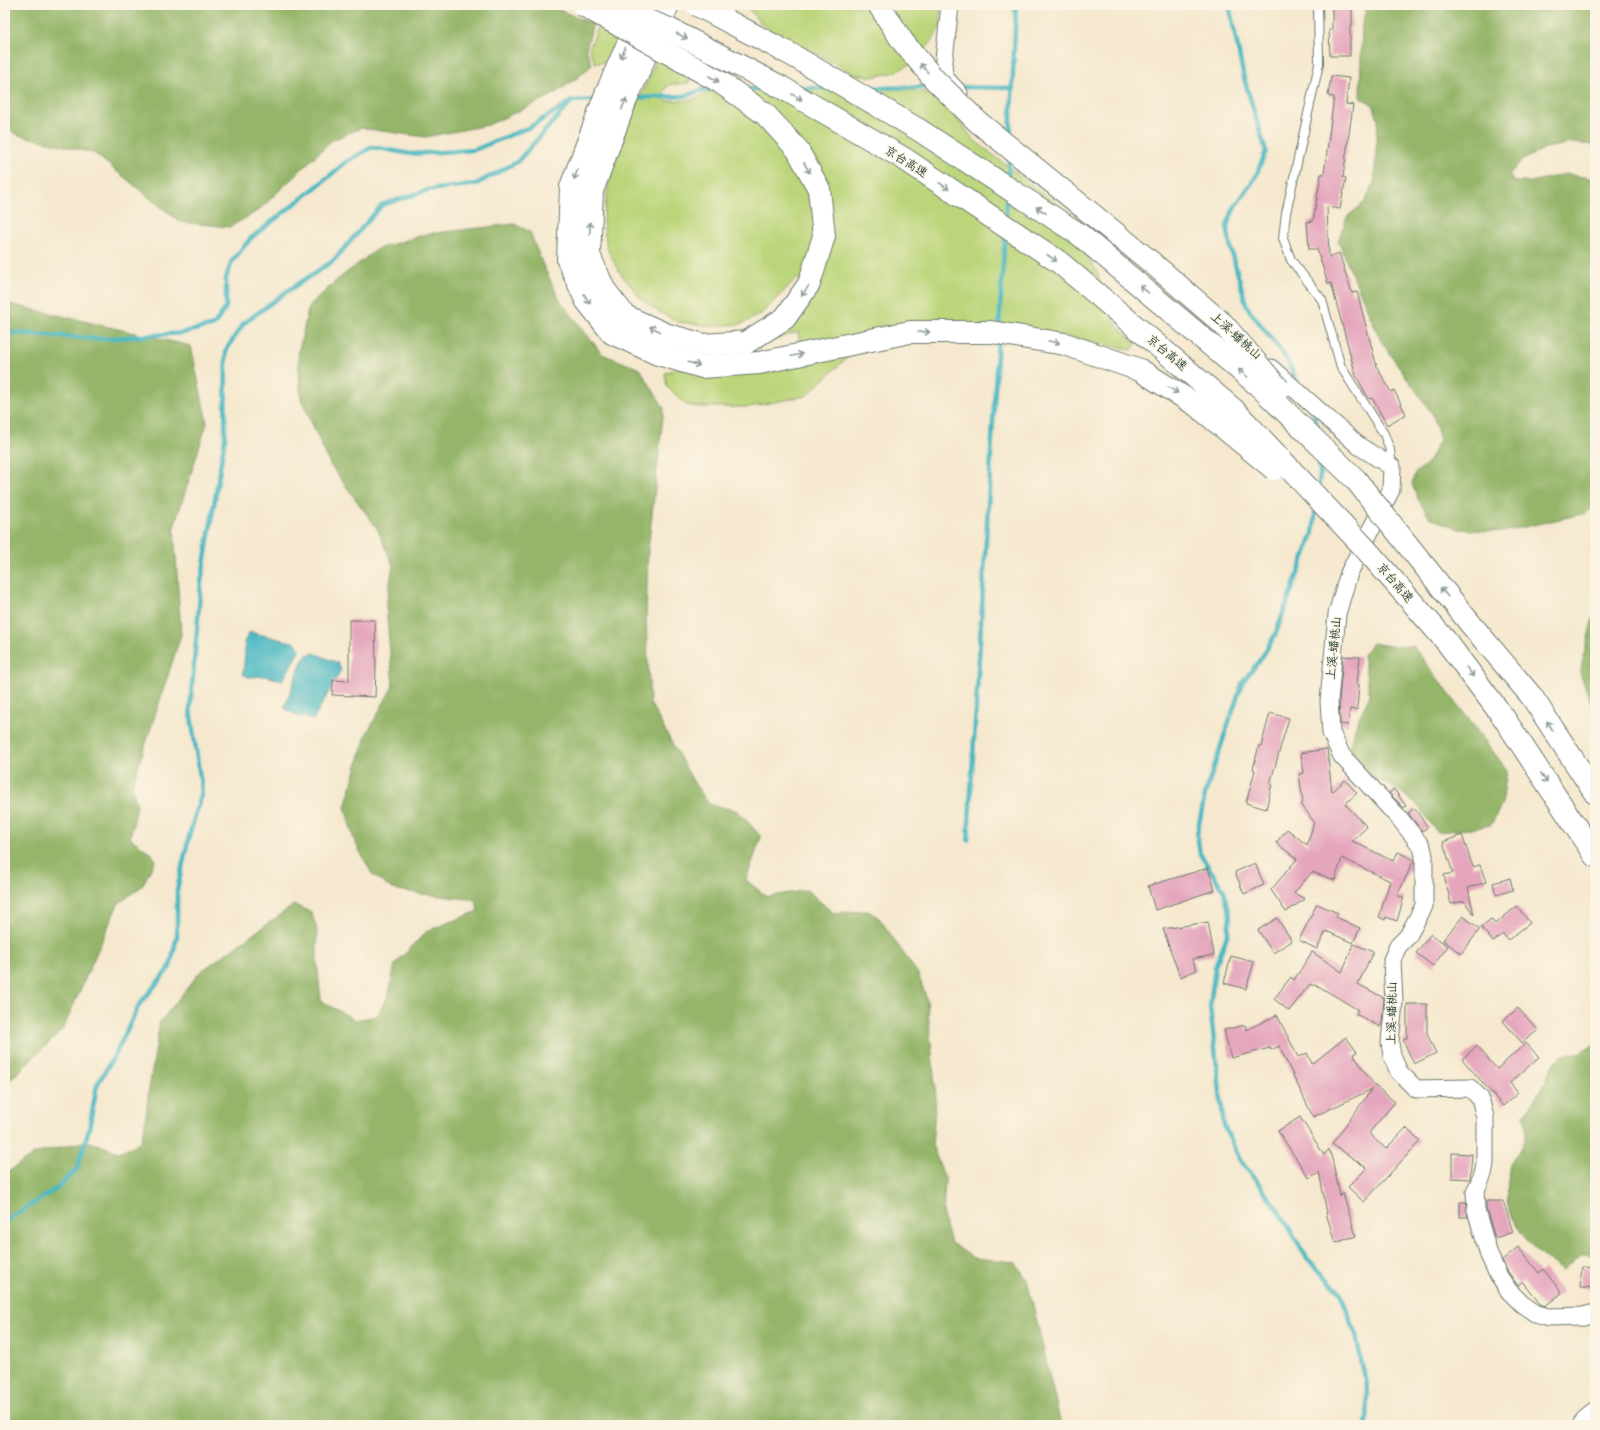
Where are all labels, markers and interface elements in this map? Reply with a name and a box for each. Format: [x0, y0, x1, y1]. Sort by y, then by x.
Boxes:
one-way arrow [676, 32, 688, 40]
one-way arrow [619, 47, 627, 59]
one-way arrow [920, 62, 929, 73]
one-way arrow [708, 76, 720, 84]
one-way arrow [790, 93, 802, 101]
one-way arrow [621, 99, 629, 111]
street label: 京台高速 [881, 142, 931, 182]
one-way arrow [804, 162, 811, 174]
one-way arrow [571, 168, 579, 180]
one-way arrow [938, 182, 950, 190]
one-way arrow [1035, 205, 1047, 213]
one-way arrow [587, 222, 594, 235]
one-way arrow [1046, 254, 1058, 262]
one-way arrow [1138, 284, 1149, 293]
one-way arrow [801, 285, 809, 296]
one-way arrow [583, 293, 591, 305]
street label: 上溪-蟠桃山 [1207, 308, 1265, 364]
one-way arrow [649, 325, 661, 332]
one-way arrow [917, 328, 930, 336]
street label: 京台高速 [1143, 331, 1191, 375]
one-way arrow [1047, 338, 1060, 346]
one-way arrow [790, 351, 803, 359]
one-way arrow [687, 361, 700, 368]
one-way arrow [1238, 368, 1248, 377]
one-way arrow [1167, 387, 1179, 395]
street label: 京台高速 [1373, 559, 1417, 607]
one-way arrow [1440, 586, 1449, 597]
street label: 上溪-蟠桃山 [1322, 615, 1346, 681]
one-way arrow [1465, 666, 1474, 677]
one-way arrow [1546, 720, 1554, 732]
one-way arrow [1540, 773, 1548, 784]
street label: 上溪-蟠桃山 [1383, 981, 1401, 1045]

